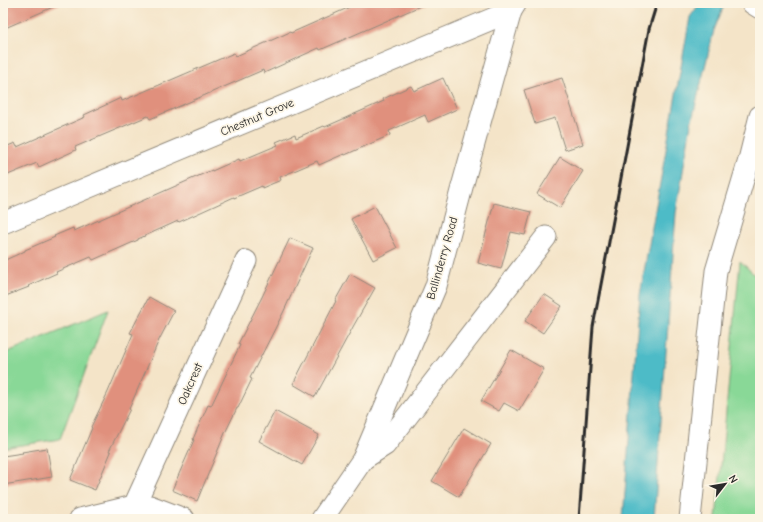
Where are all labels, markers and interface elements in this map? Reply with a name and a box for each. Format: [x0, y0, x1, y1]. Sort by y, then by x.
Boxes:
street label: Chestnut Grove [218, 95, 296, 139]
street label: Ballinderry Road [423, 215, 461, 301]
street label: Oakcrest [175, 360, 206, 407]
north arrow [705, 464, 745, 504]
text: N [726, 473, 741, 486]

